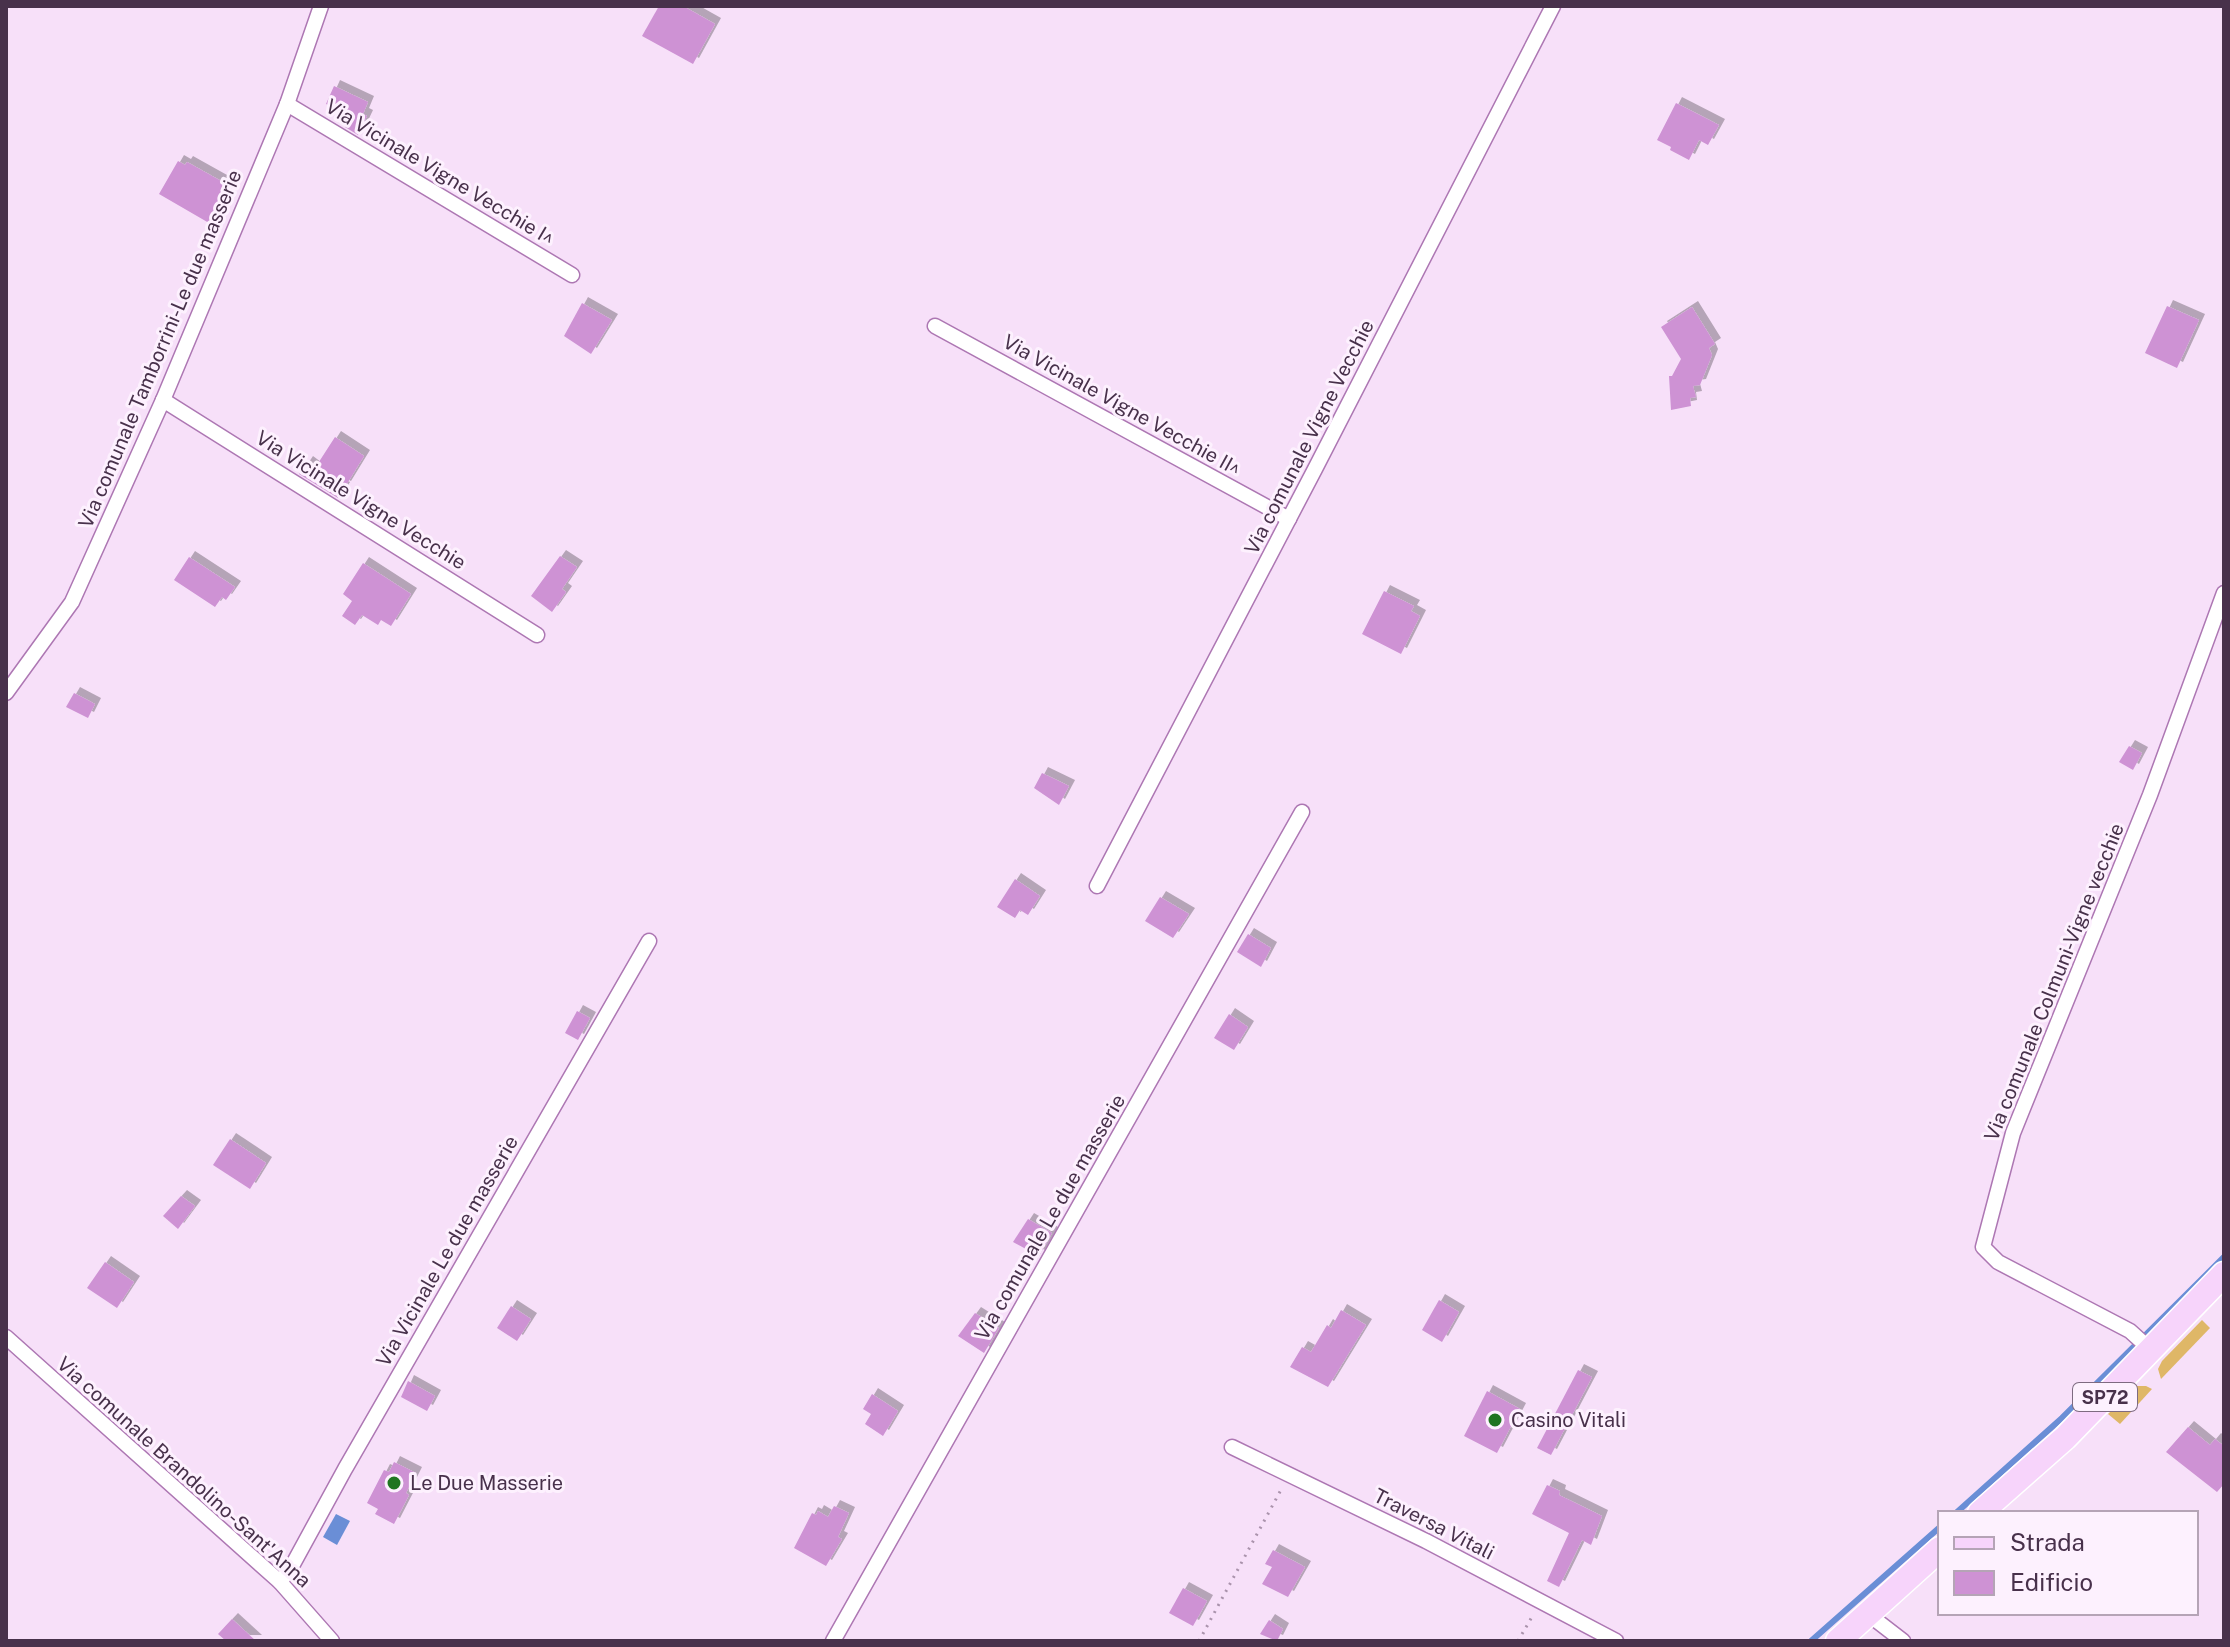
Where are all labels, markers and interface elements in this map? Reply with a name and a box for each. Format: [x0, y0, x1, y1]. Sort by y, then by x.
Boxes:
street label: Via Vicinale Vigne Vecchie I^ [321, 94, 559, 250]
street label: Via comunale Tamborrini-Le due masserie [73, 166, 247, 532]
street label: Via comunale Vigne Vecchie [1239, 316, 1379, 558]
street label: Via Vicinale Vigne Vecchie II^ [999, 329, 1245, 481]
street label: Via Vicinale Vigne Vecchie [252, 425, 470, 575]
street label: Via comunale Colmuni-Vigne vecchie [1979, 820, 2129, 1144]
street label: Via comunale Le due masserie [970, 1090, 1130, 1344]
street label: Via Vicinale Le due masserie [371, 1131, 523, 1371]
street label: Via comunale Brandolino-Sant'Anna [52, 1352, 316, 1592]
road number: SP72 [2073, 1383, 2137, 1411]
place label: Casino Vitali [1511, 1408, 1626, 1432]
marker: Casino Vitali [1486, 1411, 1504, 1429]
place label: Le Due Masserie [410, 1471, 563, 1495]
marker: Le Due Masserie [385, 1474, 403, 1492]
street label: Traversa Vitali [1370, 1483, 1498, 1565]
legend [1938, 1511, 2198, 1615]
text: Strada [2010, 1528, 2085, 1556]
text: Edificio [2010, 1568, 2093, 1596]

